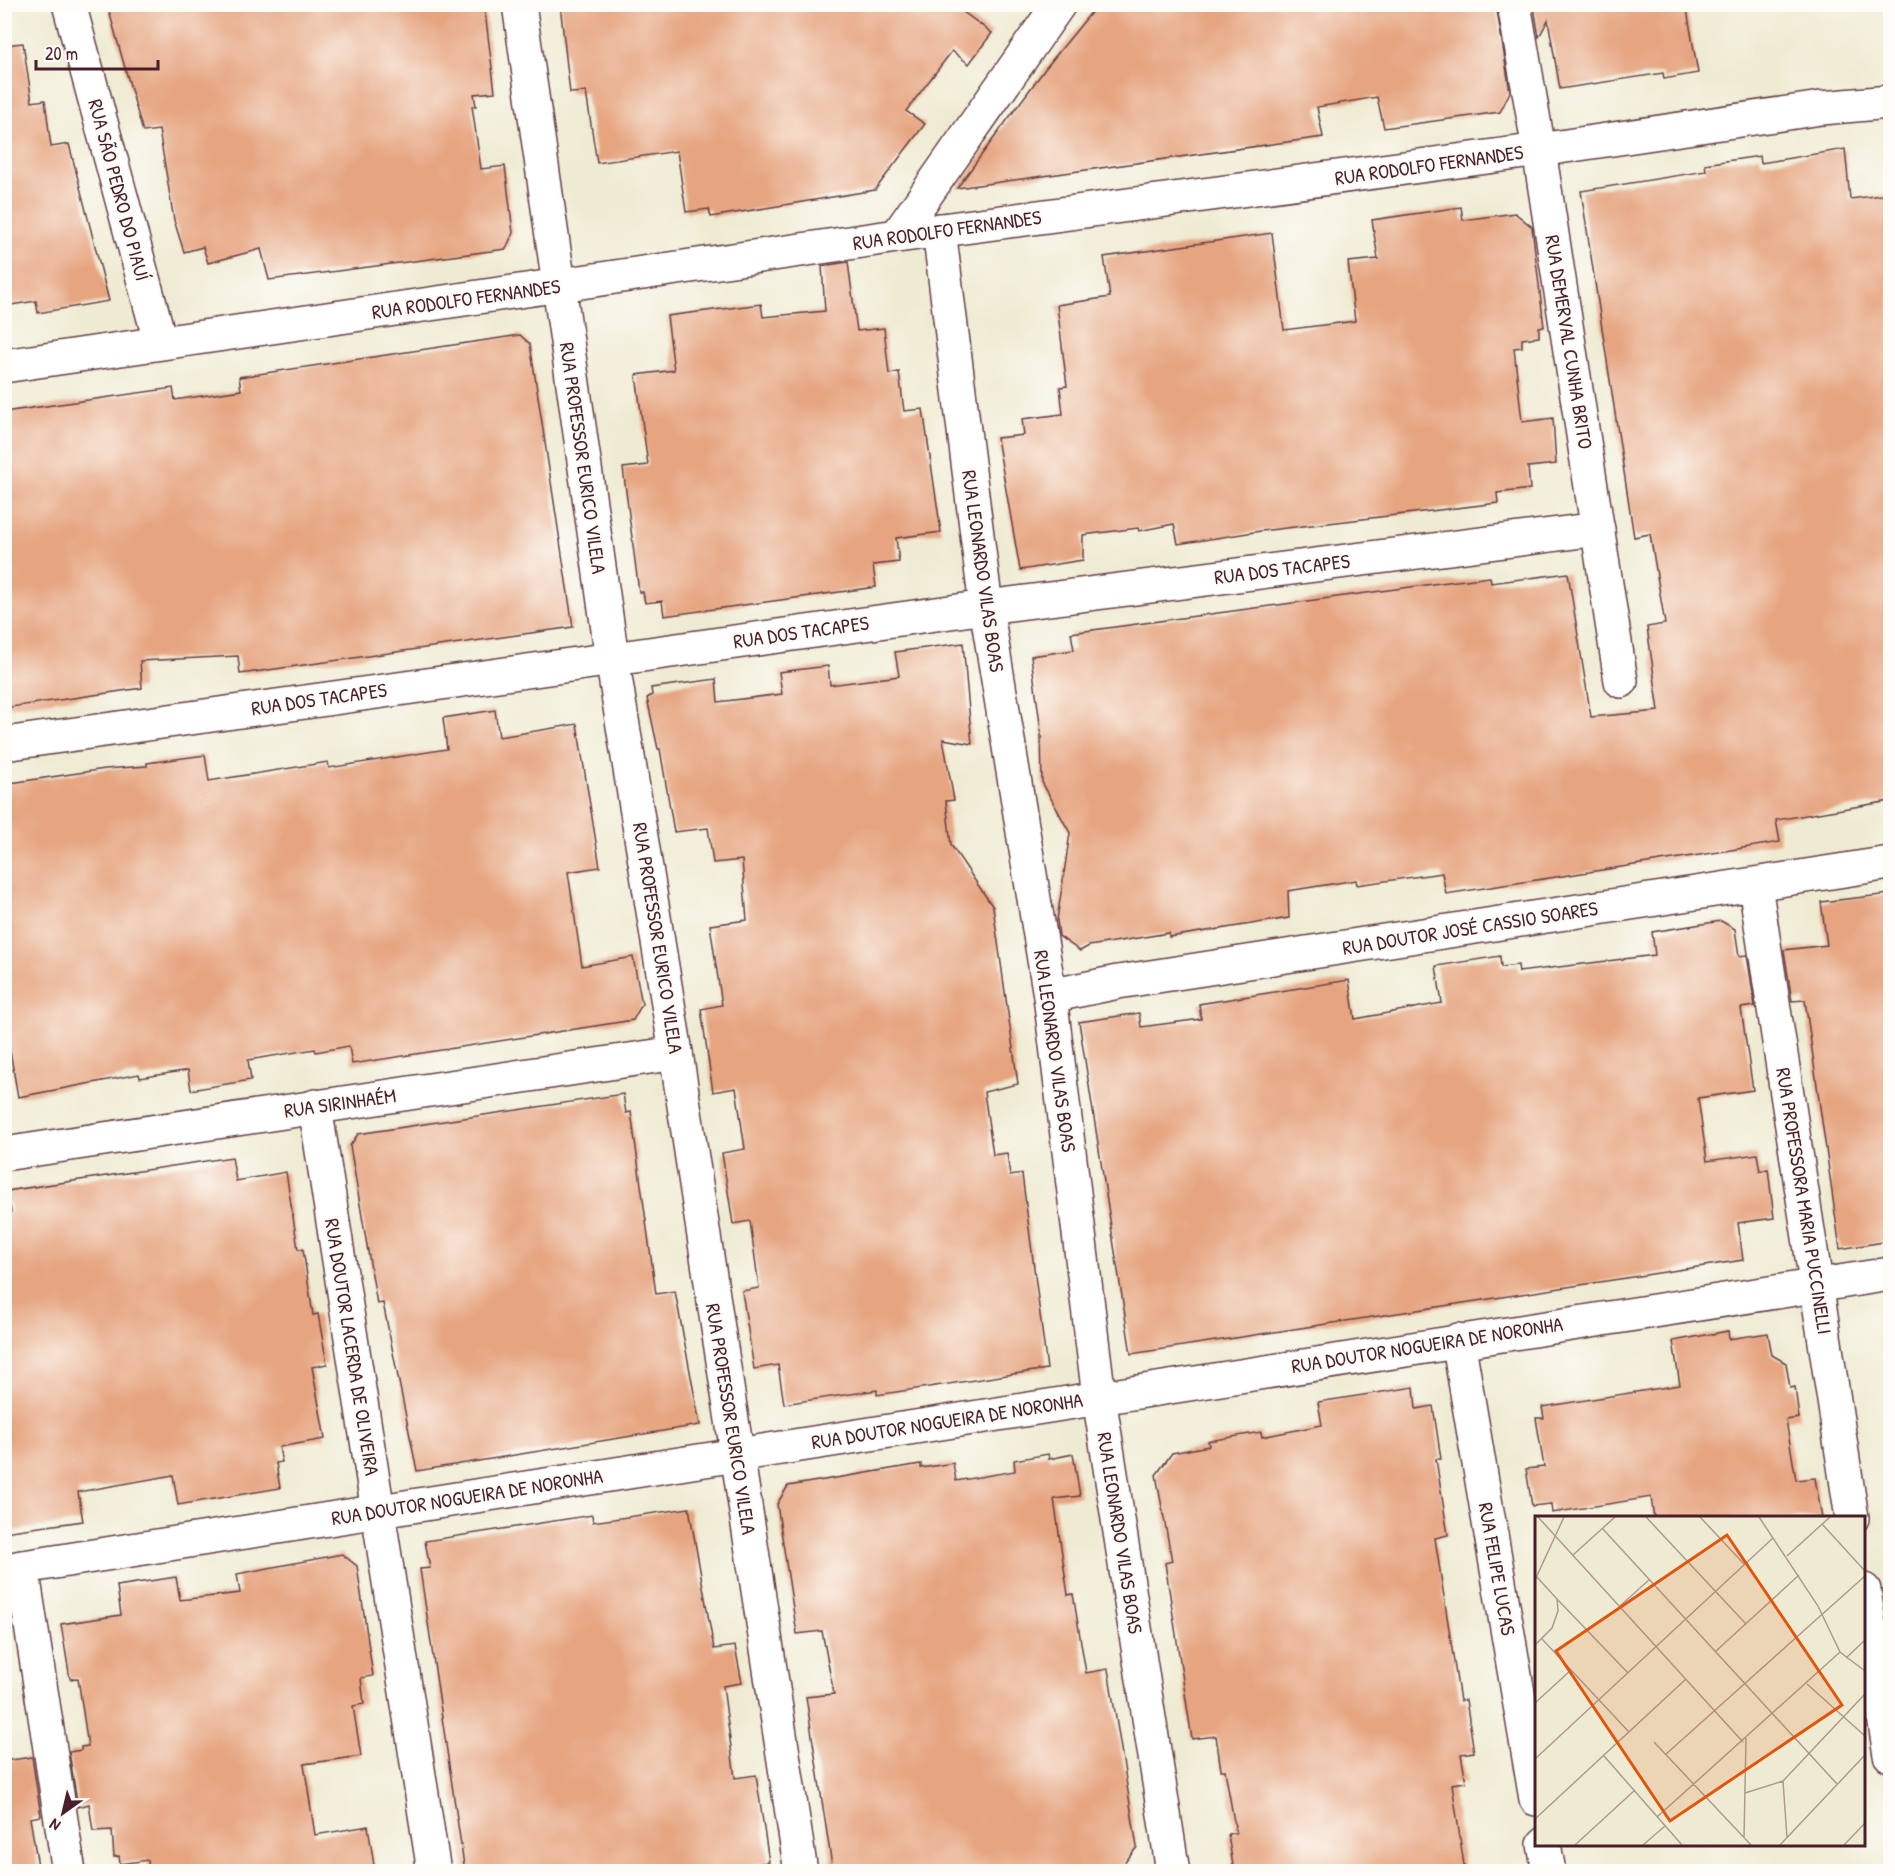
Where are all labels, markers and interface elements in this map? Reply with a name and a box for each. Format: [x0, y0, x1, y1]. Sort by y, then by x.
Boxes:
scale bar [36, 33, 158, 71]
text: 20 m [45, 41, 78, 66]
street label: RUA SÃO PEDRO DO PIAUÍ [82, 96, 157, 284]
street label: RUA RODOLFO FERNANDES [1333, 138, 1525, 191]
street label: RUA RODOLFO FERNANDES [851, 203, 1043, 256]
street label: RUA DEMERVAL CUNHA BRITO [1539, 233, 1600, 451]
street label: RUA RODOLFO FERNANDES [370, 272, 562, 325]
street label: RUA PROFESSOR EURICO VILELA [554, 340, 613, 576]
street label: RUA LEONARDO VILAS BOAS [956, 468, 1011, 674]
street label: RUA DOS TACAPES [1213, 547, 1351, 590]
street label: RUA DOS TACAPES [732, 609, 870, 654]
street label: RUA DOS TACAPES [250, 676, 388, 721]
street label: RUA PROFESSOR EURICO VILELA [627, 821, 690, 1056]
street label: RUA DOUTOR JOSÉ CASSIO SOARES [1340, 894, 1599, 961]
street label: RUA LEONARDO VILAS BOAS [1028, 948, 1083, 1154]
street label: RUA PROFESSORA MARIA PUCCINELLI [1770, 1066, 1839, 1336]
street label: RUA SIRINHAÉM [282, 1081, 398, 1124]
street label: RUA DOUTOR LACERDA DE OLIVEIRA [319, 1216, 386, 1478]
street label: RUA PROFESSOR EURICO VILELA [700, 1302, 763, 1537]
street label: RUA DOUTOR NOGUEIRA DE NORONHA [1289, 1310, 1565, 1379]
street label: RUA DOUTOR NOGUEIRA DE NORONHA [809, 1386, 1085, 1455]
street label: RUA LEONARDO VILAS BOAS [1091, 1430, 1150, 1636]
street label: RUA DOUTOR NOGUEIRA DE NORONHA [329, 1462, 605, 1531]
street label: RUA FELIPE LUCAS [1473, 1500, 1522, 1637]
inset map [1535, 1516, 1865, 1846]
north arrow [33, 1783, 93, 1843]
text: N [45, 1814, 64, 1837]

